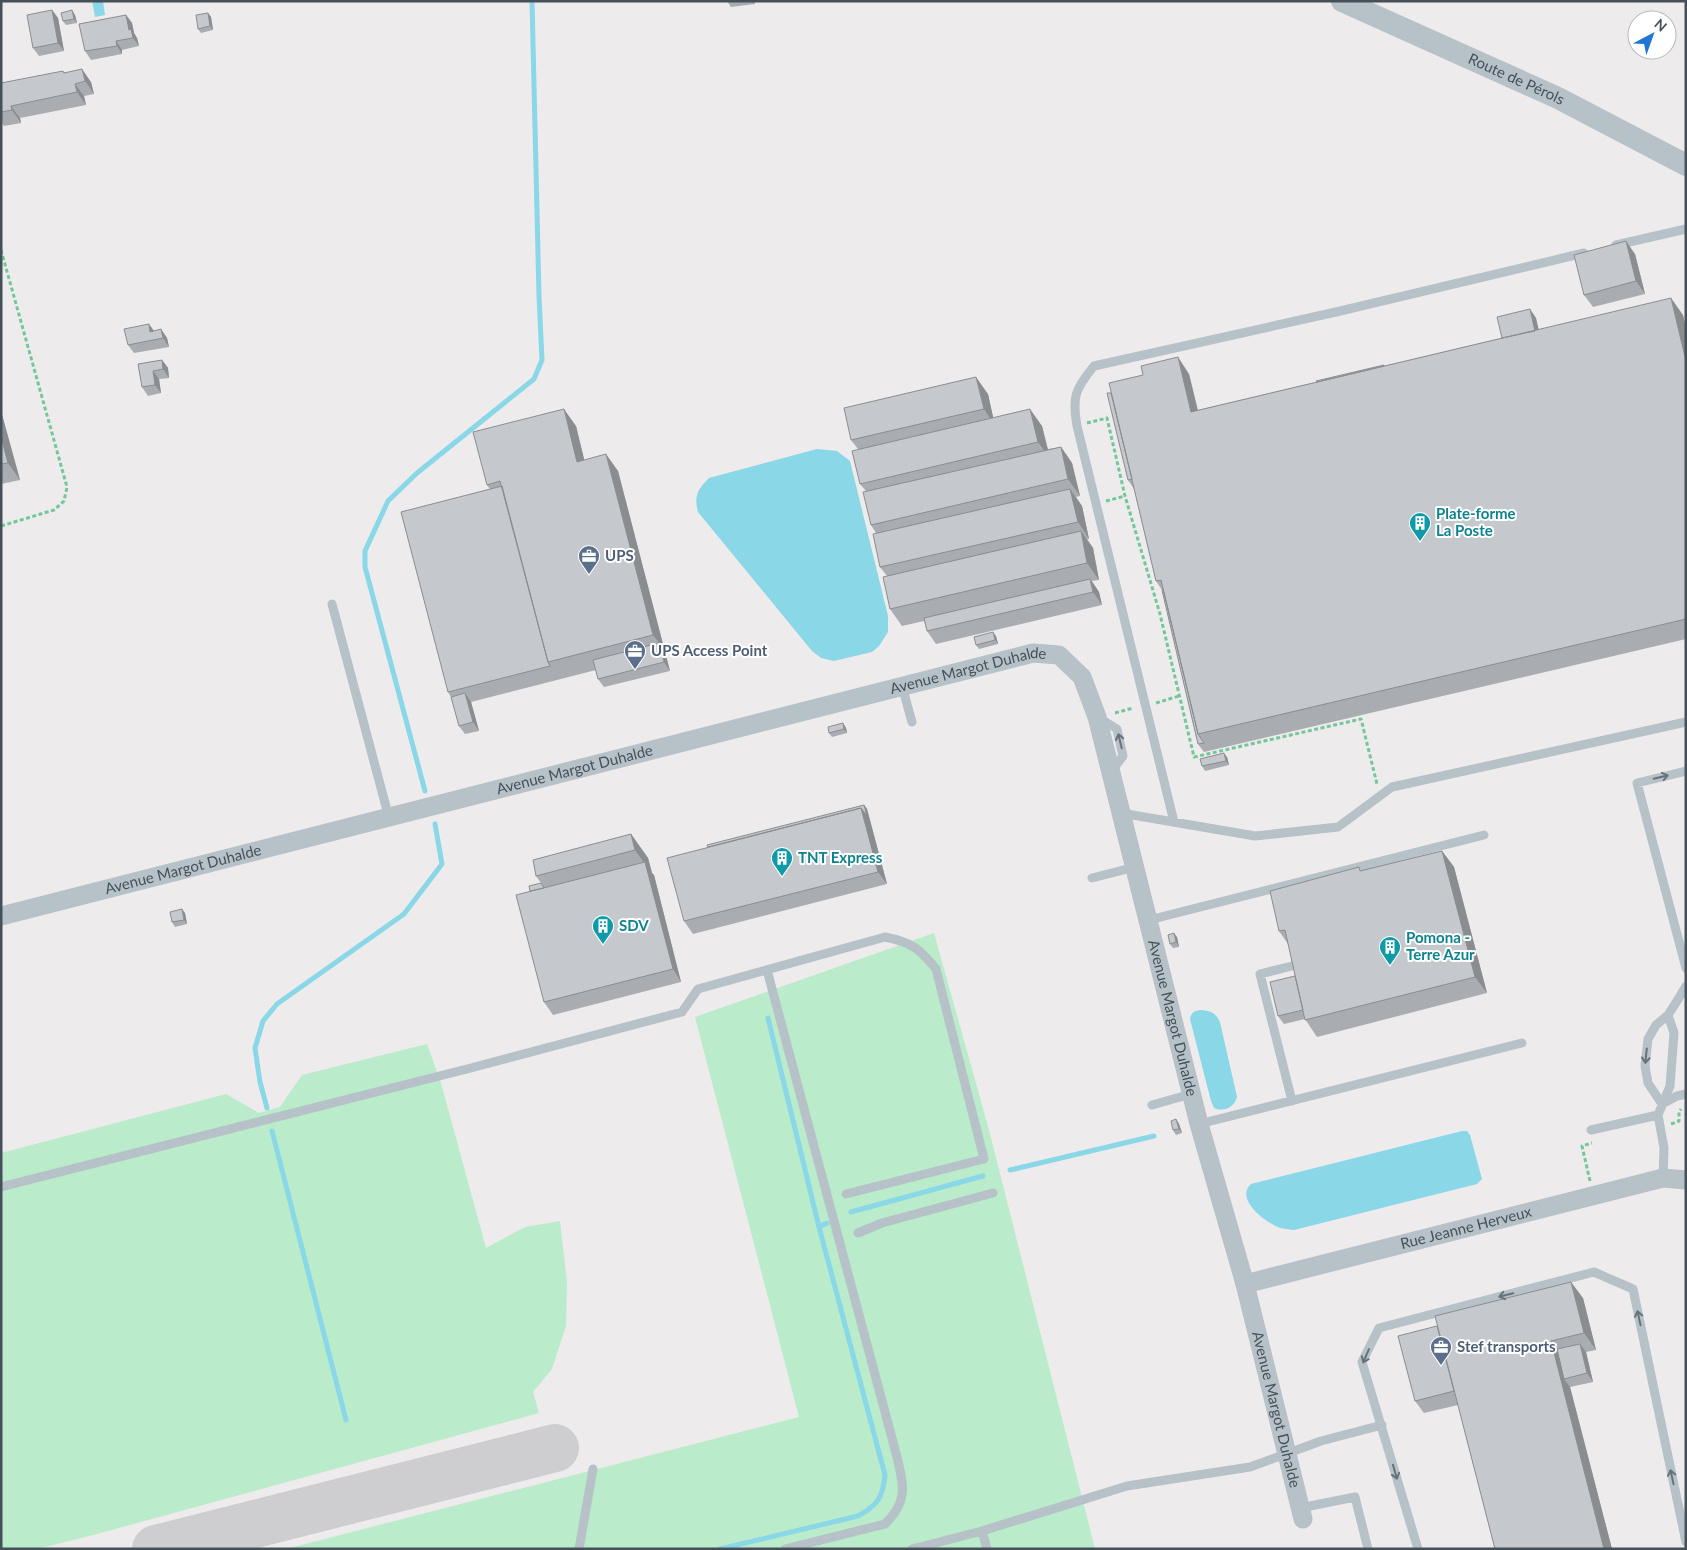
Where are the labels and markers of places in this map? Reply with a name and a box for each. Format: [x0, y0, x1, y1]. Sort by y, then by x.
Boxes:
place label: Plate-forme La Poste [1436, 504, 1516, 539]
building icon: Plate-forme La Poste [1408, 511, 1432, 542]
office icon: UPS [577, 544, 601, 575]
place label: UPS [605, 546, 634, 564]
office icon: UPS Access Point [623, 639, 647, 670]
place label: UPS Access Point [651, 641, 768, 659]
building icon: TNT Express [770, 846, 794, 877]
place label: TNT Express [798, 848, 883, 866]
building icon: SDV [591, 914, 615, 945]
place label: SDV [619, 916, 649, 934]
place label: Pomona - Terre Azur [1406, 928, 1475, 963]
building icon: Pomona - Terre Azur [1378, 935, 1402, 966]
office icon: Stef transports [1429, 1335, 1453, 1366]
place label: Stef transports [1457, 1337, 1556, 1355]

